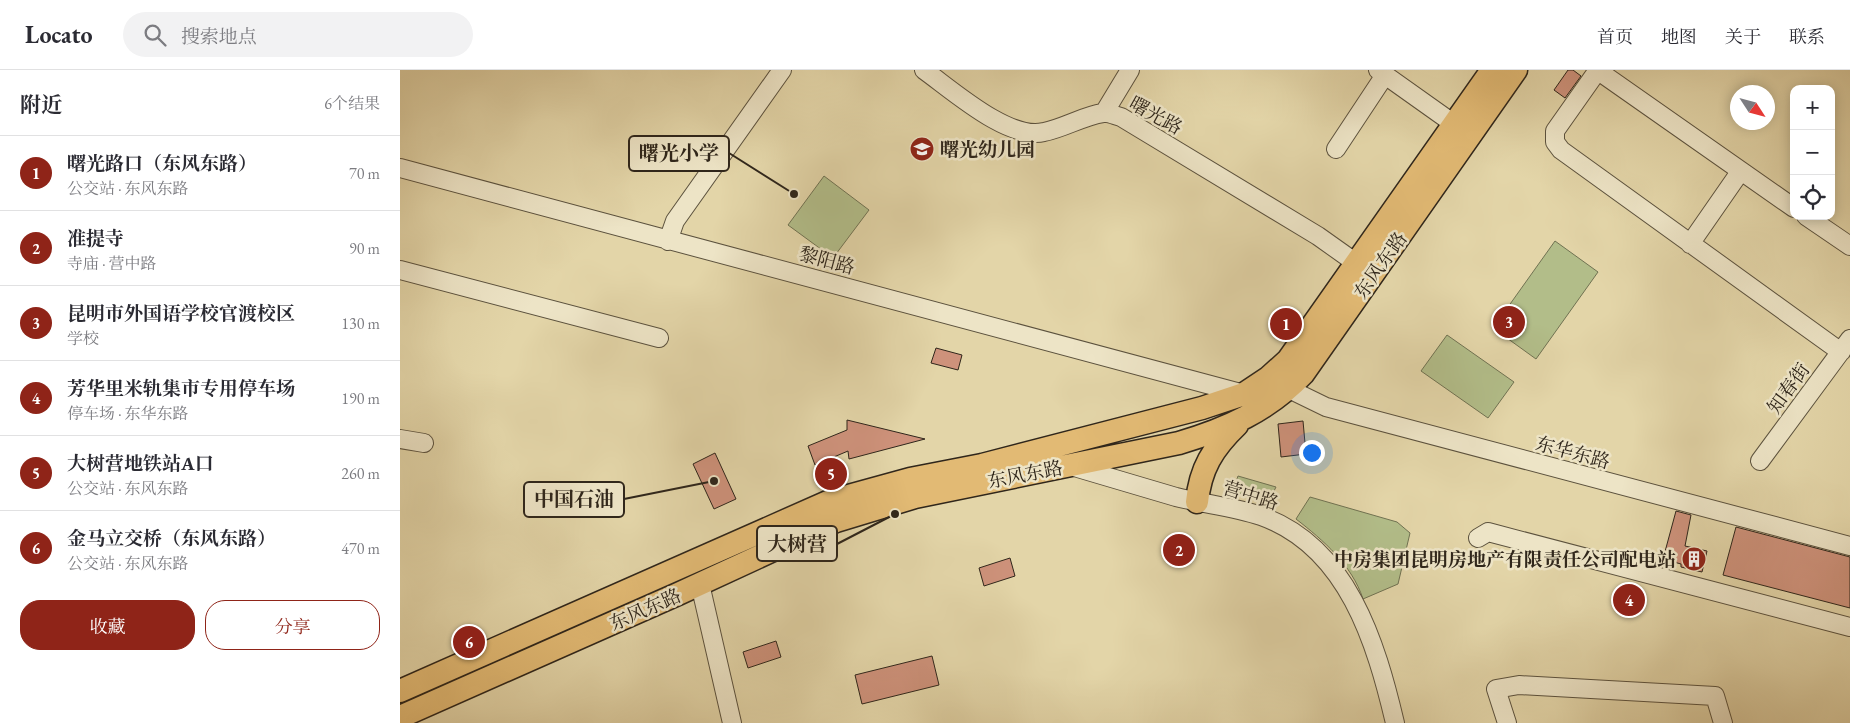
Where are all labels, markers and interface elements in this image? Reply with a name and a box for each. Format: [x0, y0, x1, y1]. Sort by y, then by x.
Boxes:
search box [123, 12, 473, 57]
text: Locato [25, 19, 93, 50]
icon: search [141, 21, 169, 49]
text: 搜索地点 [181, 24, 257, 49]
text: 首页 [1597, 25, 1633, 48]
text: 地图 [1661, 25, 1697, 48]
text: 关于 [1725, 25, 1761, 48]
text: 联系 [1789, 25, 1825, 48]
north arrow [1730, 85, 1775, 130]
map controls [1790, 85, 1835, 220]
button: + [1790, 85, 1835, 130]
text: 附近 [20, 91, 62, 118]
street label: 曙光路 [1125, 91, 1187, 140]
text: 6个结果 [324, 93, 380, 114]
button: − [1790, 130, 1835, 175]
callout: 曙光小学 [629, 136, 729, 171]
school or university icon: 曙光幼儿园 [909, 136, 935, 162]
place label: 曙光幼儿园 [940, 137, 1035, 162]
text: 曙光小学 [639, 140, 719, 166]
text: 曙光路口（东风东路） [67, 151, 257, 176]
text: 1 [32, 163, 40, 184]
text: 70 m [349, 163, 380, 184]
button: locate [1790, 175, 1835, 220]
text: 公交站 · 东风东路 [67, 178, 189, 199]
text: 准提寺 [67, 226, 124, 251]
street label: 东风东路 [1348, 227, 1412, 304]
text: 2 [32, 238, 40, 259]
text: 90 m [349, 238, 380, 259]
street label: 黎阳路 [796, 241, 858, 280]
text: 寺庙 · 营中路 [67, 253, 157, 274]
text: 昆明市外国语学校官渡校区 [67, 301, 295, 326]
pin: 3 [1493, 303, 1525, 341]
pin: 1 [1270, 305, 1302, 343]
text: 3 [32, 313, 40, 334]
text: 130 m [341, 313, 380, 334]
text: 学校 [67, 328, 99, 349]
street label: 知春街 [1762, 358, 1815, 419]
text: 芳华里米轨集市专用停车场 [67, 376, 295, 401]
text: 4 [32, 388, 40, 409]
text: 190 m [341, 388, 380, 409]
text: 停车场 · 东华东路 [67, 403, 189, 424]
street label: 东华东路 [1533, 431, 1613, 474]
your location [1299, 440, 1325, 466]
text: 大树营地铁站A口 [67, 451, 214, 476]
pin: 5 [815, 455, 847, 493]
street label: 东风东路 [985, 455, 1065, 494]
text: 5 [32, 463, 40, 484]
text: 260 m [341, 463, 380, 484]
street label: 营中路 [1220, 475, 1282, 516]
text: 公交站 · 东风东路 [67, 478, 189, 499]
callout: 中国石油 [524, 482, 624, 517]
text: 中国石油 [534, 486, 614, 512]
text: 金马立交桥（东风东路） [67, 526, 276, 551]
callout: 大树营 [757, 526, 837, 561]
text: 大树营 [767, 531, 827, 557]
pin: 2 [1163, 531, 1195, 569]
text: 6 [32, 538, 40, 559]
text: 470 m [341, 538, 380, 559]
building icon: 中房集团昆明房地产有限责任公司配电站 [1681, 546, 1707, 572]
place label: 中房集团昆明房地产有限责任公司配电站 [1334, 547, 1676, 572]
text: 公交站 · 东风东路 [67, 553, 189, 574]
pin: 4 [1613, 581, 1645, 619]
street label: 东风东路 [605, 583, 685, 636]
button: 收藏 [20, 600, 195, 650]
button: 分享 [205, 600, 380, 650]
pin: 6 [453, 623, 485, 661]

